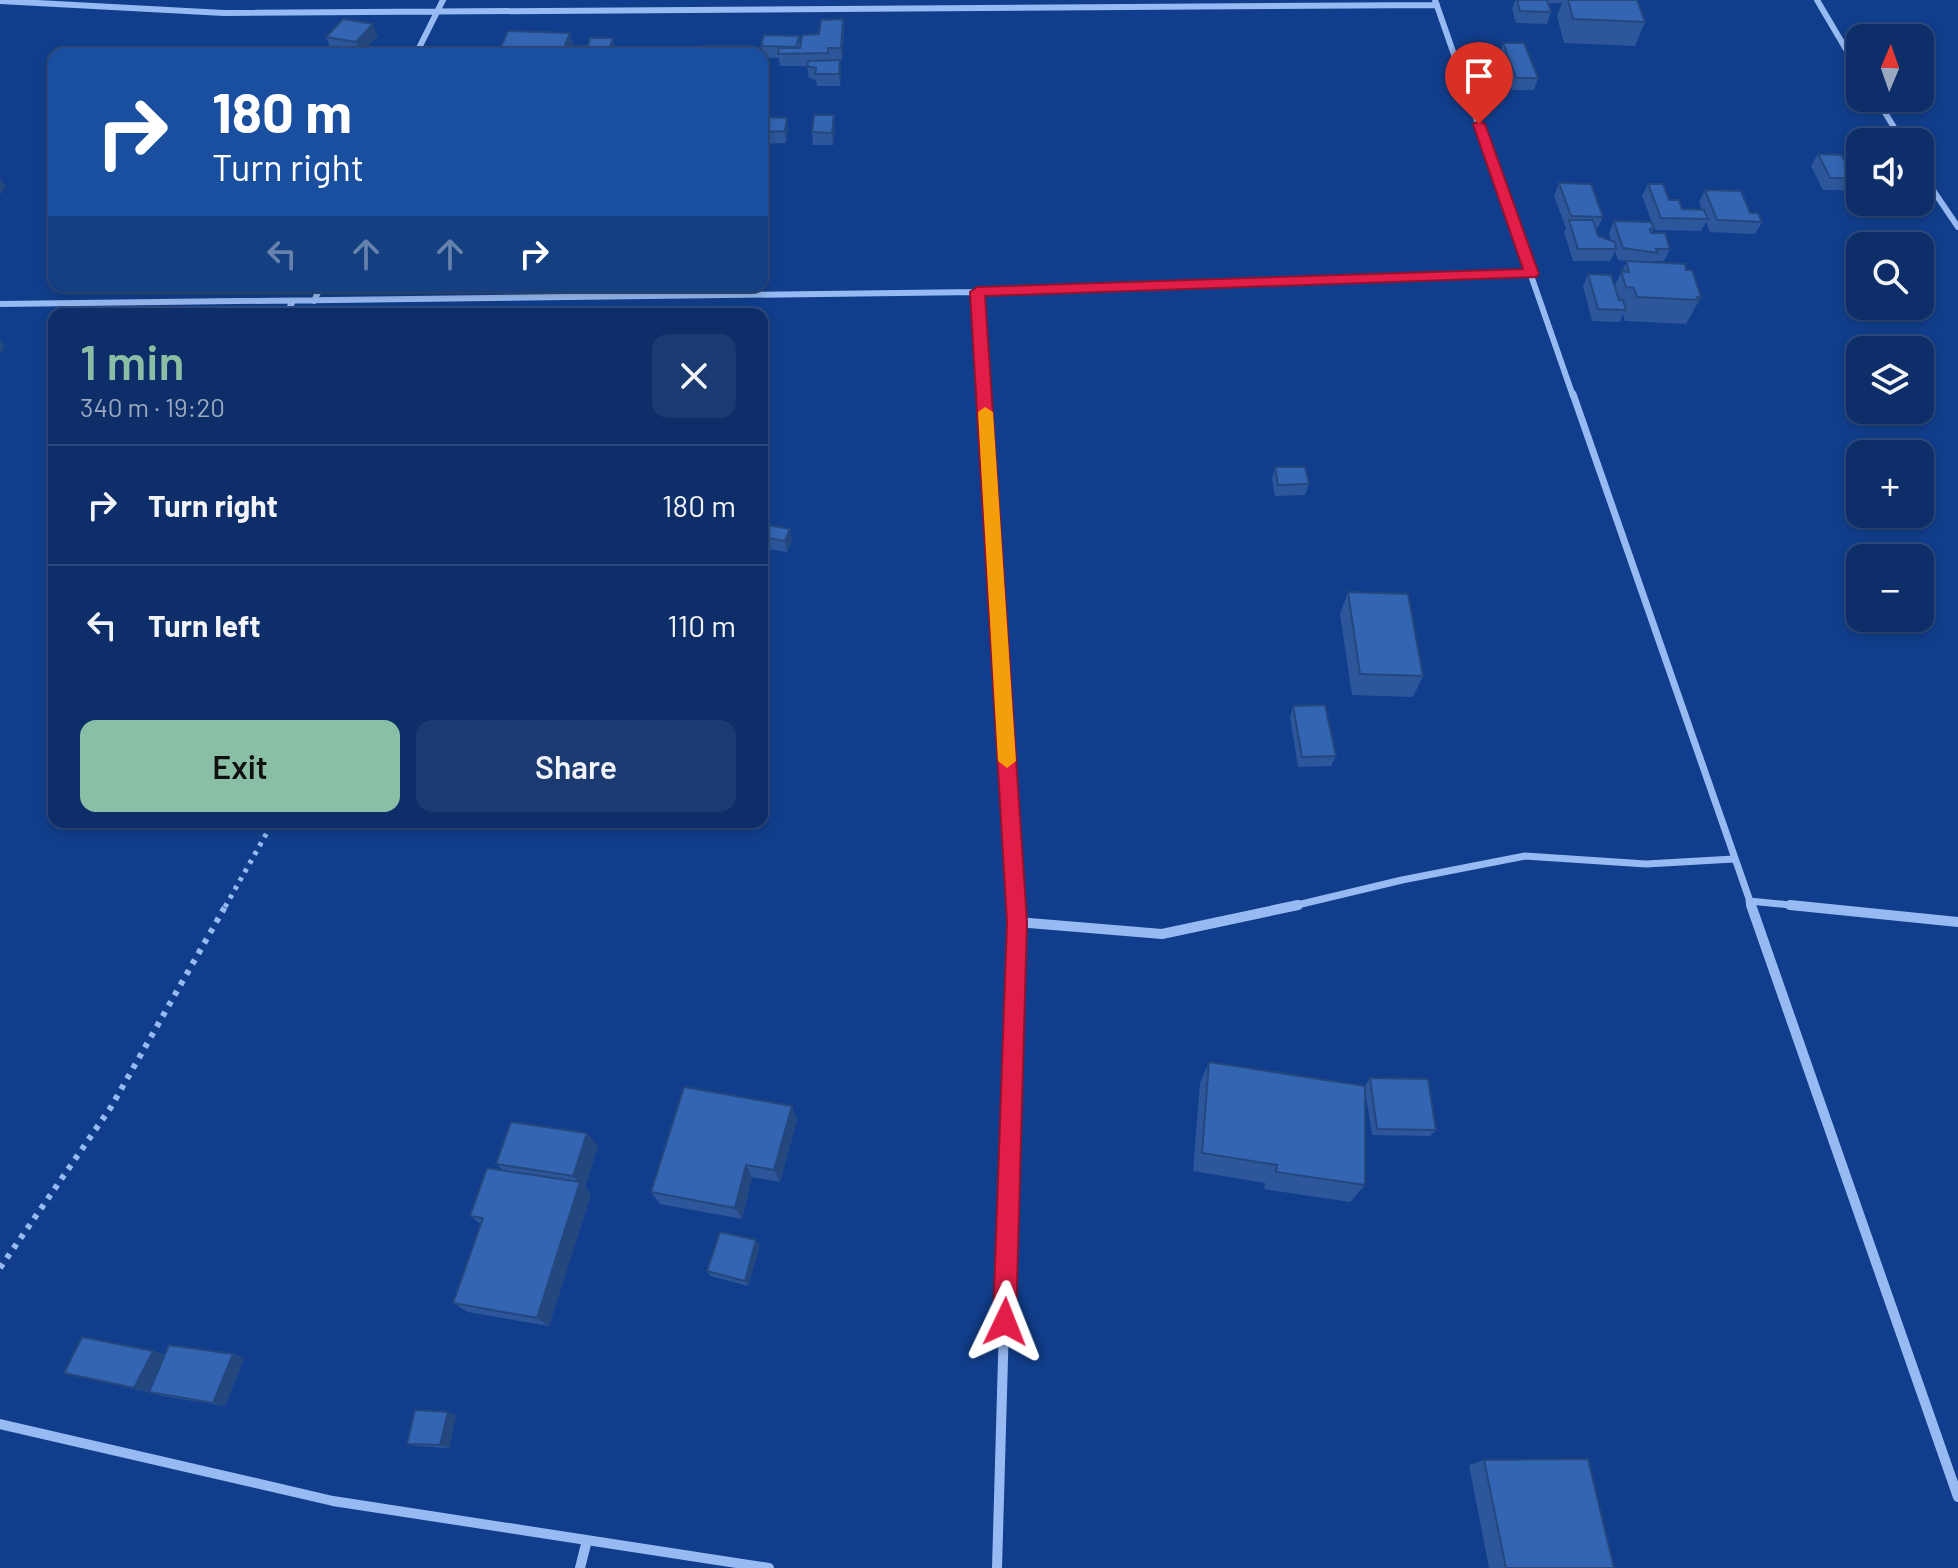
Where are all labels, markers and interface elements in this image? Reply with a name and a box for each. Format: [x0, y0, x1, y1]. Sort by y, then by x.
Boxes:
north arrow [1846, 24, 1934, 112]
map controls [1846, 24, 1934, 632]
pin [1445, 42, 1513, 124]
icon: arrive [1457, 54, 1501, 98]
text: 180 m [212, 77, 352, 144]
icon: right [80, 80, 184, 184]
button: sound [1846, 128, 1934, 216]
text: Turn right [212, 145, 364, 188]
icon: left [260, 232, 304, 276]
icon: ahead [344, 232, 388, 276]
icon: ahead [428, 232, 472, 276]
icon: right [512, 232, 556, 276]
button: search [1846, 232, 1934, 320]
text: 1 min [80, 332, 185, 390]
button: close [652, 334, 736, 418]
button: layers [1846, 336, 1934, 424]
text: 340 m · 19:20 [80, 391, 225, 422]
button: + [1846, 440, 1934, 528]
icon: right [80, 483, 124, 527]
text: Turn right [148, 487, 278, 523]
text: 180 m [662, 487, 736, 523]
button: − [1846, 544, 1934, 632]
icon: left [80, 603, 124, 647]
text: Turn left [148, 607, 261, 643]
text: 110 m [667, 607, 736, 643]
button: Exit [80, 720, 400, 812]
button: Share [416, 720, 736, 812]
position arrow [963, 1280, 1047, 1364]

